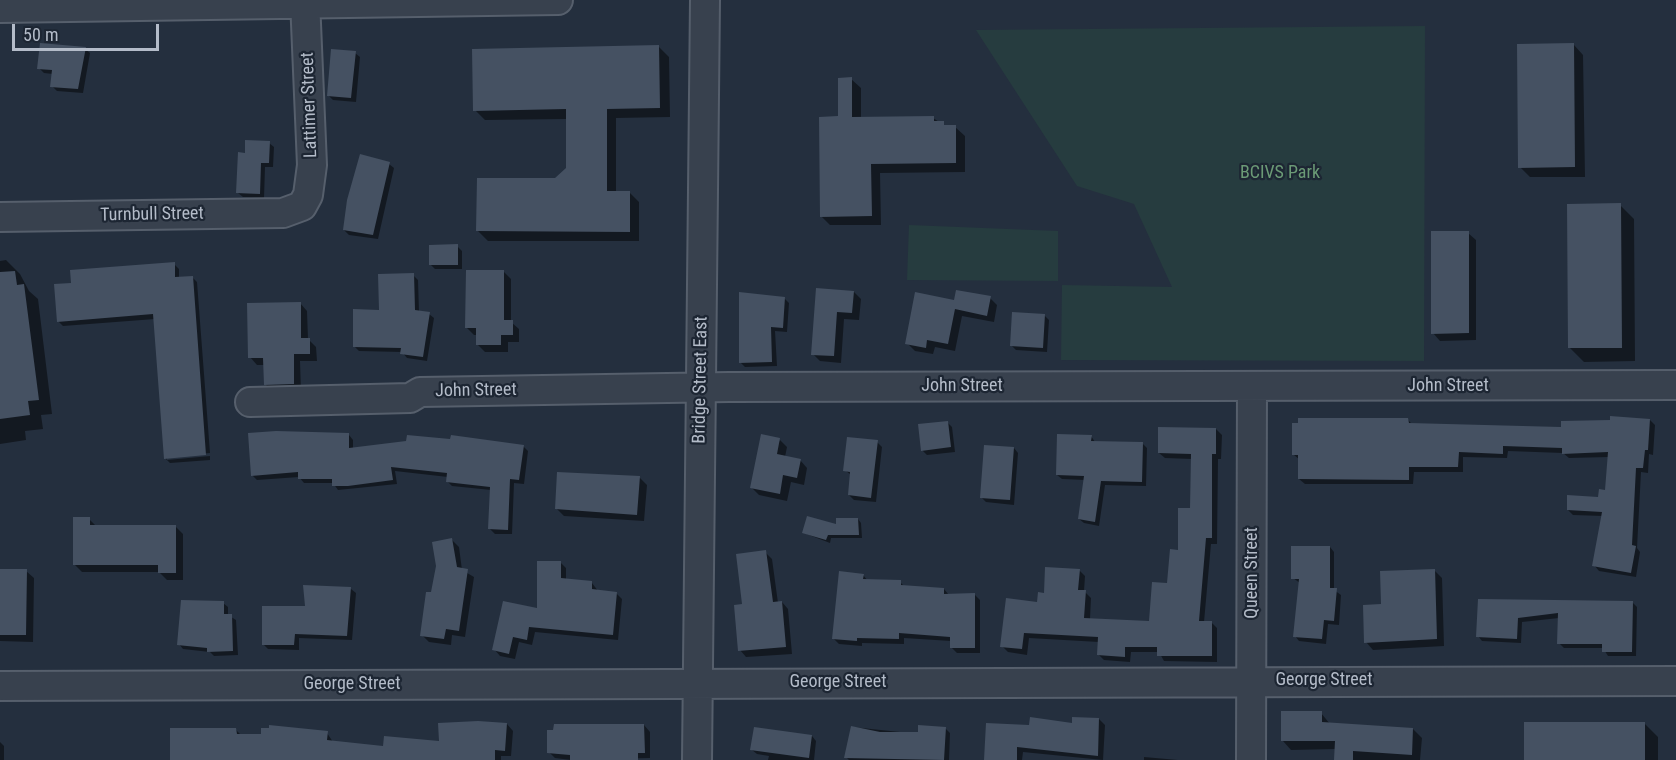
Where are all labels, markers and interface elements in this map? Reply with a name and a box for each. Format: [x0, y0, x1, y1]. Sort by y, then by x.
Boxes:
scale bar [15, 12, 162, 50]
text: 50 m [23, 24, 58, 45]
street label: Lattimer Street [297, 52, 323, 158]
park label: BCIVS Park [1240, 162, 1320, 184]
street label: Turnbull Street [100, 203, 204, 227]
street label: Bridge Street East [689, 316, 713, 444]
street label: John Street [921, 375, 1003, 397]
street label: John Street [1407, 375, 1489, 397]
street label: John Street [435, 379, 517, 403]
street label: Queen Street [1241, 527, 1263, 619]
street label: George Street [1275, 669, 1373, 691]
street label: George Street [789, 671, 887, 693]
street label: George Street [303, 673, 401, 695]

